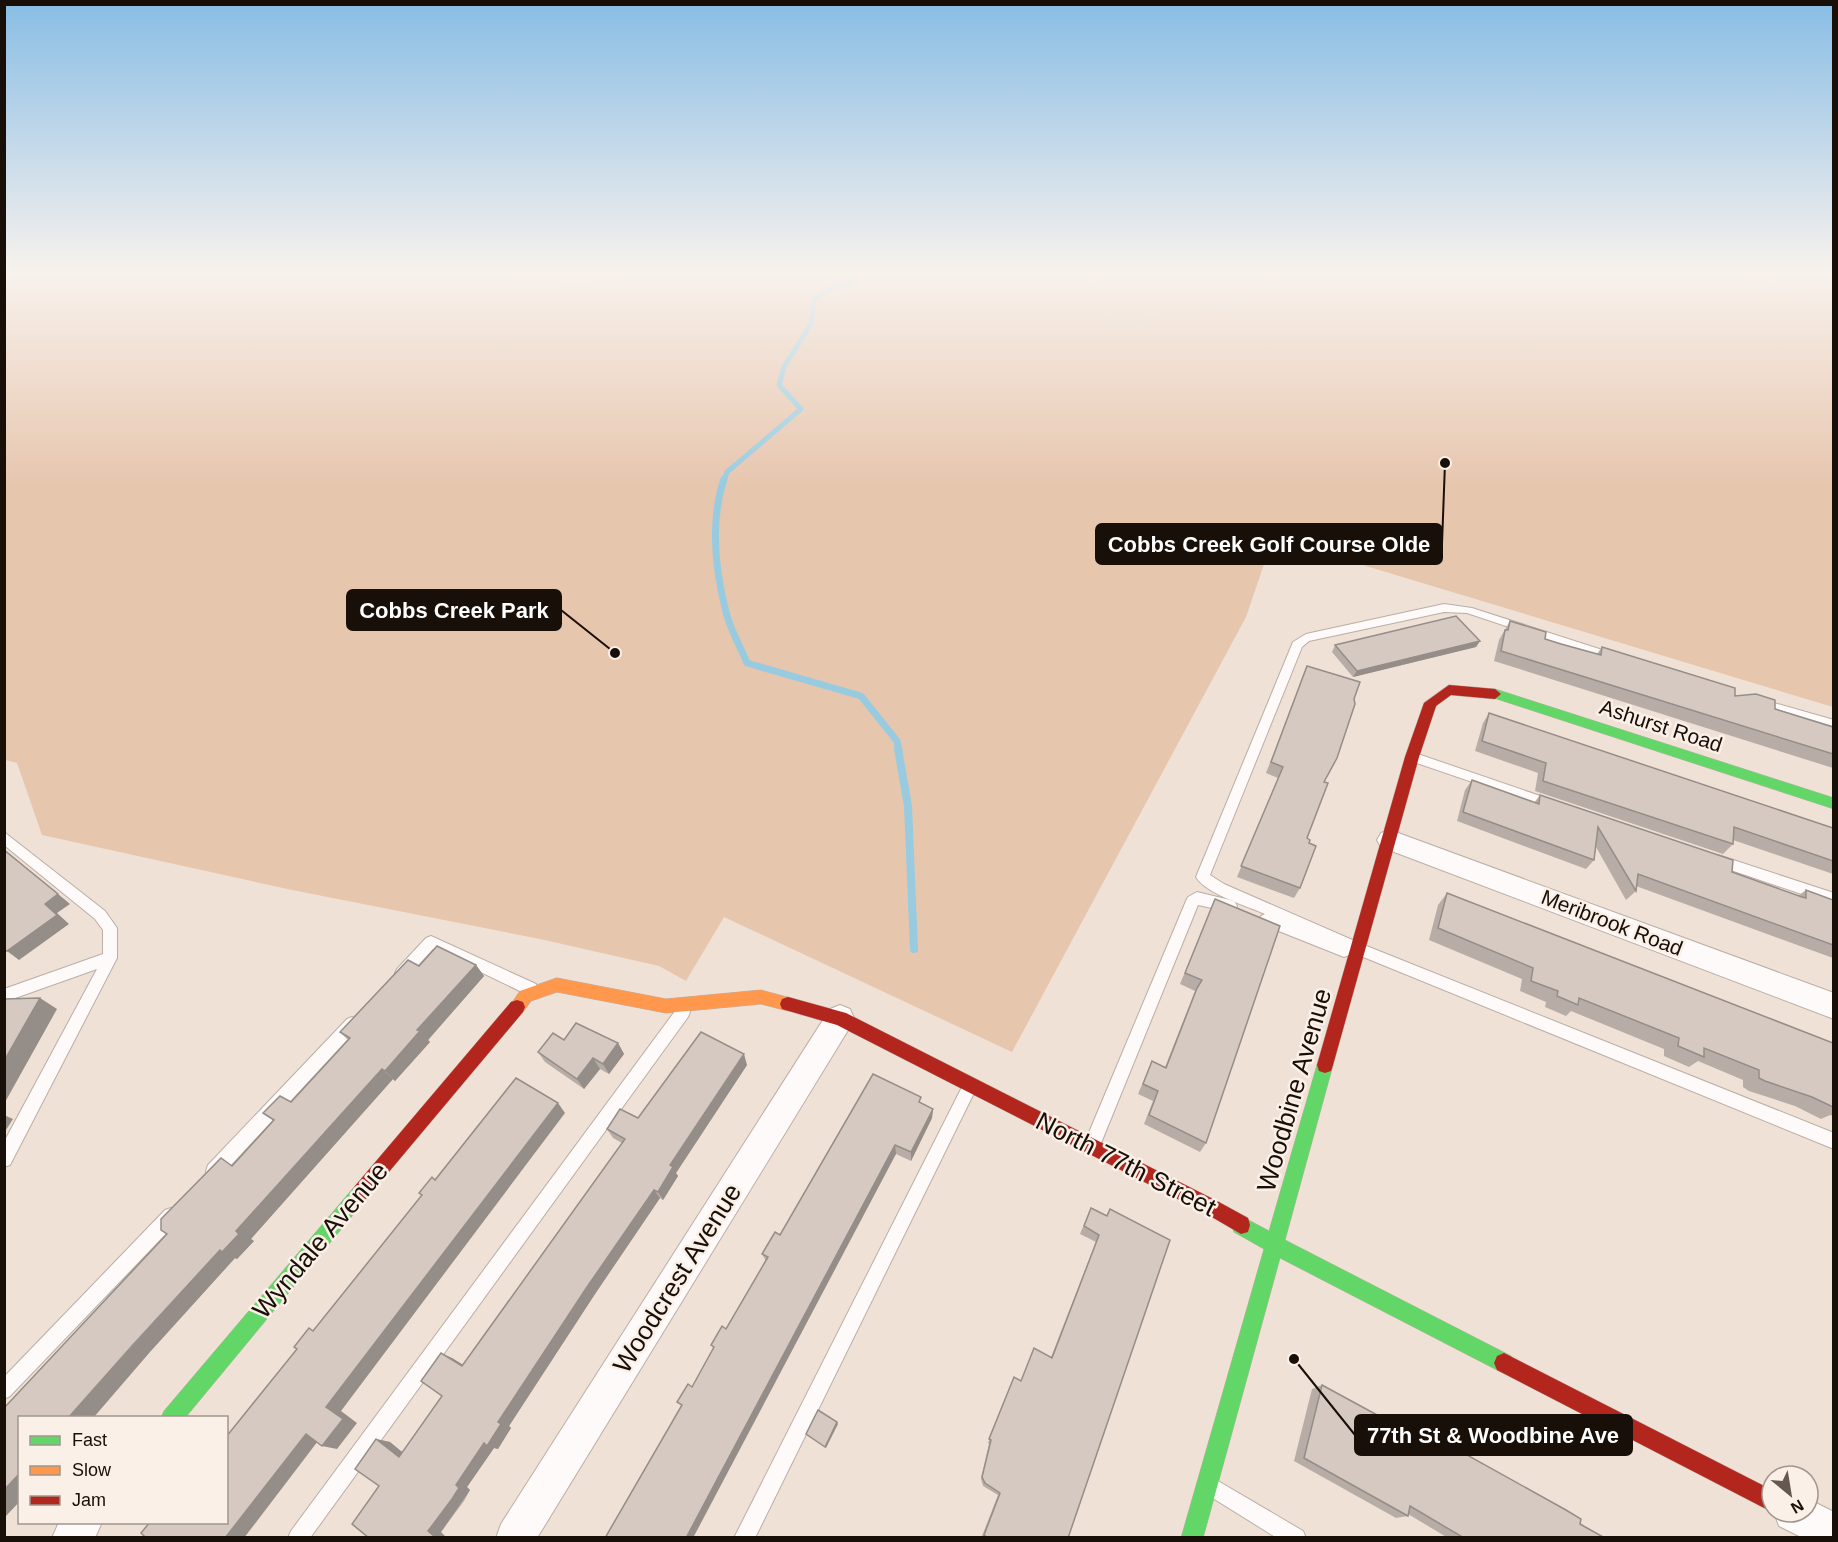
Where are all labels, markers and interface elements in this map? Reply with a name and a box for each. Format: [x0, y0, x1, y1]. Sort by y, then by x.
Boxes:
callout: Cobbs Creek Golf Course Olde [1096, 524, 1442, 564]
text: Cobbs Creek Golf Course Olde [1108, 532, 1430, 557]
callout: Cobbs Creek Park [347, 590, 561, 630]
text: Cobbs Creek Park [359, 598, 550, 623]
street label: Ashurst Road [1597, 695, 1725, 756]
street label: Meribrook Road [1538, 885, 1686, 960]
street label: Woodbine Avenue [1251, 985, 1337, 1195]
street label: North 77th Street [1031, 1106, 1222, 1223]
street label: Wyndale Avenue [246, 1156, 394, 1324]
street label: Woodcrest Avenue [607, 1178, 747, 1378]
callout: 77th St & Woodbine Ave [1355, 1415, 1632, 1455]
legend [18, 1416, 228, 1524]
text: 77th St & Woodbine Ave [1367, 1423, 1619, 1448]
text: Fast [72, 1430, 107, 1450]
text: Slow [72, 1460, 112, 1480]
north arrow [1760, 1464, 1820, 1524]
text: Jam [72, 1490, 106, 1510]
text: N [1788, 1496, 1807, 1517]

